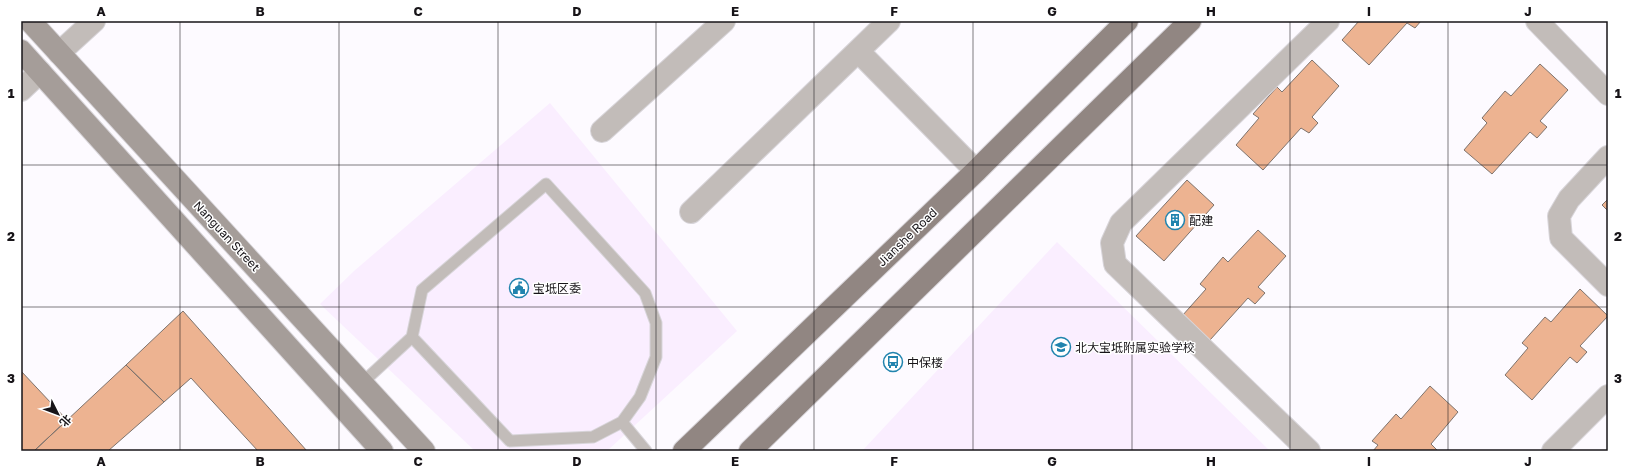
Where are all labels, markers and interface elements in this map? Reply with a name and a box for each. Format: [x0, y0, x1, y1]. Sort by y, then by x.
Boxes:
text: A [96, 3, 106, 19]
text: B [255, 3, 265, 19]
text: C [413, 3, 423, 19]
text: D [572, 3, 582, 19]
text: E [731, 3, 739, 19]
text: F [890, 3, 898, 19]
text: G [1047, 3, 1057, 19]
text: H [1206, 3, 1216, 19]
text: I [1367, 3, 1371, 19]
text: J [1524, 3, 1532, 19]
text: 1 [8, 85, 15, 101]
text: 1 [1615, 85, 1622, 101]
street label: Nanguan Street [191, 198, 264, 274]
street label: Jianshe Road [874, 205, 940, 269]
building icon: 配建 [1164, 209, 1186, 231]
place label: 配建 [1189, 213, 1213, 228]
text: 2 [7, 228, 15, 244]
text: 2 [1614, 228, 1622, 244]
public building icon: 宝坻区委 [508, 277, 530, 299]
place label: 宝坻区委 [533, 281, 581, 296]
school or university icon: 北大宝坻附属实验学校 [1050, 336, 1072, 358]
place label: 北大宝坻附属实验学校 [1075, 340, 1195, 355]
bus stop icon: 中保楼 [882, 351, 904, 373]
place label: 中保楼 [907, 355, 943, 370]
text: 3 [7, 370, 15, 386]
text: 3 [1614, 370, 1622, 386]
north arrow [38, 394, 78, 434]
text: 北 [57, 413, 74, 429]
text: A [96, 453, 106, 469]
text: B [255, 453, 265, 469]
text: C [413, 453, 423, 469]
text: D [572, 453, 582, 469]
text: E [731, 453, 739, 469]
text: F [890, 453, 898, 469]
text: G [1047, 453, 1057, 469]
text: H [1206, 453, 1216, 469]
text: I [1367, 453, 1371, 469]
text: J [1524, 453, 1532, 469]

